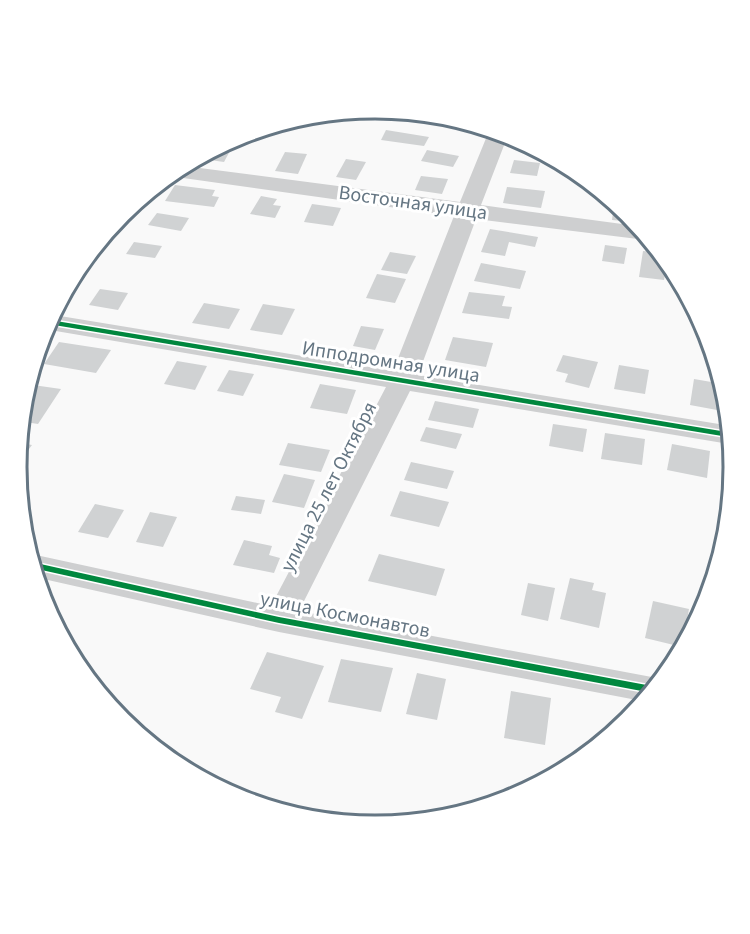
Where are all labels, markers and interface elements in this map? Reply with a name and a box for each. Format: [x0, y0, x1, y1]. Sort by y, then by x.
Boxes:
street label: Восточная улица [337, 179, 489, 227]
street label: Ипподромная улица [300, 334, 482, 390]
street label: улица 25 лет Октября [274, 397, 384, 577]
street label: улица Космонавтов [258, 585, 432, 645]

